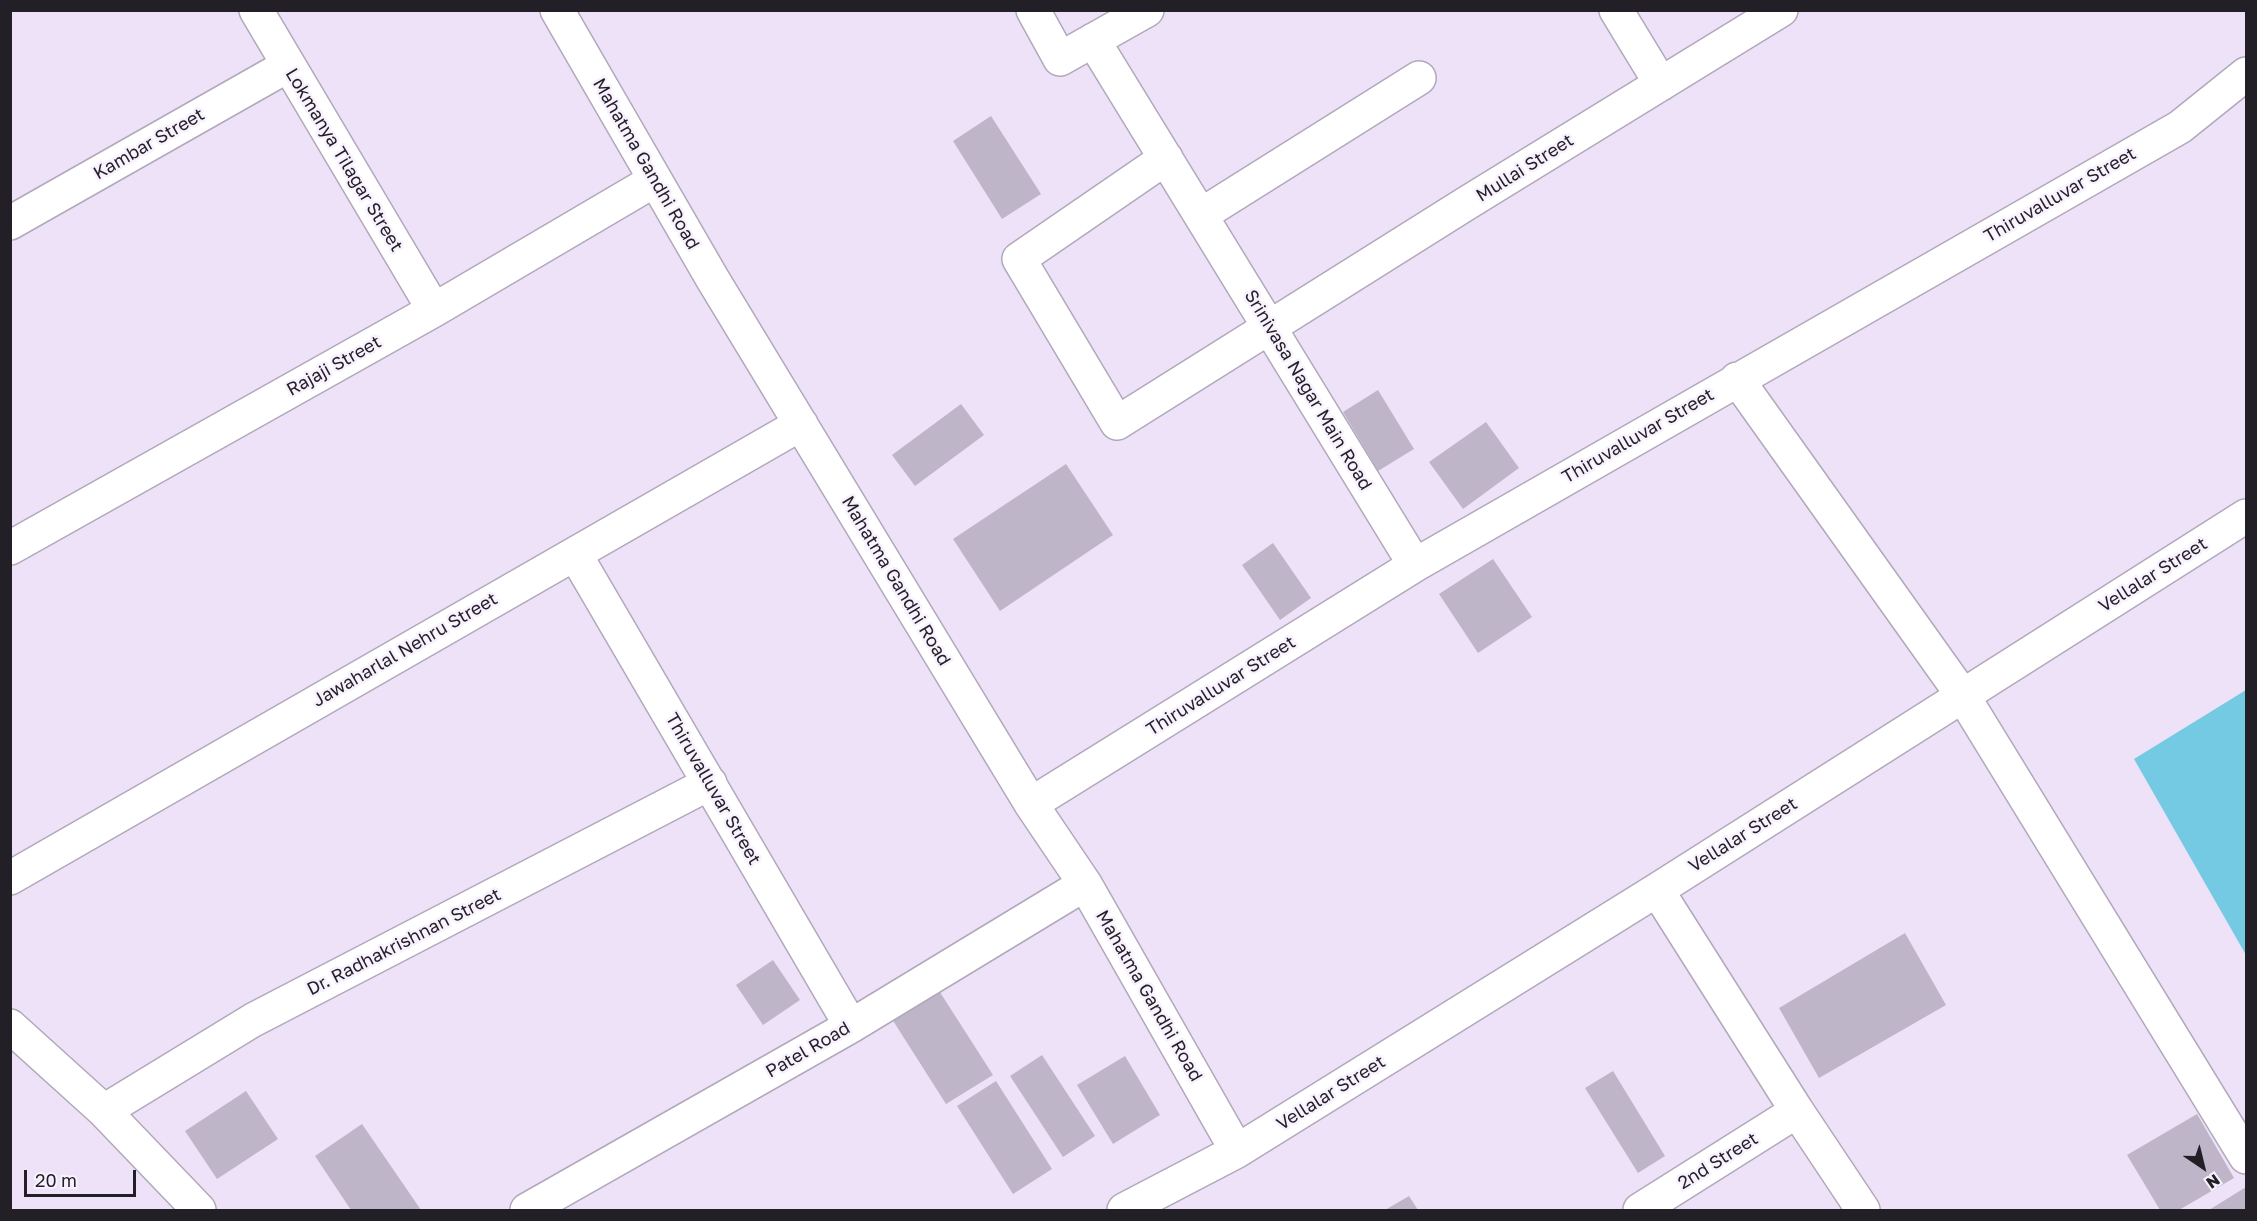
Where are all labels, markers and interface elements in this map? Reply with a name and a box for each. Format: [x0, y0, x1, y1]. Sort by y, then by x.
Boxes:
street label: Lokmanya Tilagar Street [281, 64, 407, 256]
street label: Mahatma Gandhi Road [588, 75, 704, 253]
street label: Kambar Street [90, 104, 208, 184]
street label: Mullai Street [1472, 130, 1578, 206]
street label: Thiruvalluvar Street [1980, 143, 2140, 247]
street label: Srinivasa Nagar Main Road [1240, 286, 1376, 494]
street label: Rajaji Street [283, 331, 385, 401]
street label: Thiruvalluvar Street [1558, 384, 1718, 488]
street label: Mahatma Gandhi Road [837, 492, 955, 670]
street label: Vellalar Street [2095, 533, 2211, 617]
street label: Jawaharlal Nehru Street [309, 588, 501, 712]
street label: Thiruvalluvar Street [1143, 631, 1299, 741]
street label: Thiruvalluvar Street [661, 709, 765, 869]
street label: Vellalar Street [1685, 793, 1801, 877]
street label: Dr. Radhakrishnan Street [303, 884, 505, 1000]
street label: Mahatma Gandhi Road [1091, 907, 1207, 1085]
street label: Patel Road [762, 1017, 854, 1083]
street label: Vellalar Street [1273, 1051, 1389, 1135]
street label: 2nd Street [1674, 1128, 1762, 1194]
north arrow [2173, 1137, 2233, 1197]
scale bar [27, 1158, 140, 1196]
text: 20 m [35, 1169, 77, 1191]
text: N [2203, 1170, 2224, 1193]

